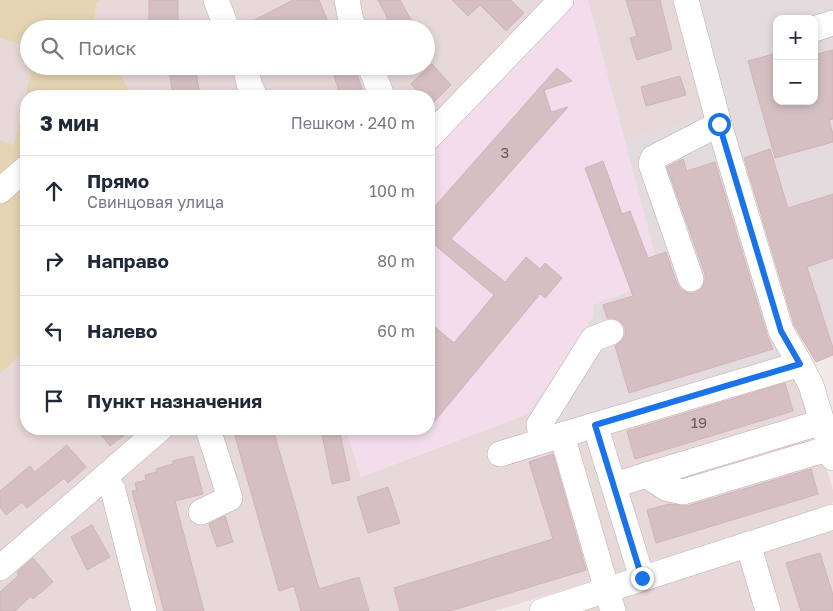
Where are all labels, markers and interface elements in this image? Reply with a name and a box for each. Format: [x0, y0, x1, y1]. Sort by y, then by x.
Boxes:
map controls [773, 15, 818, 105]
button: + [773, 15, 818, 60]
search box [20, 20, 435, 75]
icon: search [38, 34, 66, 62]
text: Поиск [78, 36, 137, 59]
button: − [773, 60, 818, 105]
text: 3 мин [40, 110, 99, 136]
text: Пешком · 240 m [291, 113, 415, 133]
route start [708, 113, 731, 136]
house number: 3 [501, 143, 509, 161]
text: Прямо [87, 169, 149, 192]
icon: ahead [40, 177, 68, 205]
text: 100 m [369, 181, 415, 201]
text: Свинцовая улица [87, 192, 224, 212]
icon: right [40, 247, 68, 275]
text: Направо [87, 249, 169, 272]
text: 80 m [377, 251, 415, 271]
icon: left [40, 317, 68, 345]
text: Налево [87, 319, 157, 342]
text: 60 m [377, 321, 415, 341]
icon: arrive [40, 387, 68, 415]
text: Пункт назначения [87, 389, 262, 412]
house number: 19 [691, 413, 707, 431]
route end [631, 567, 654, 590]

